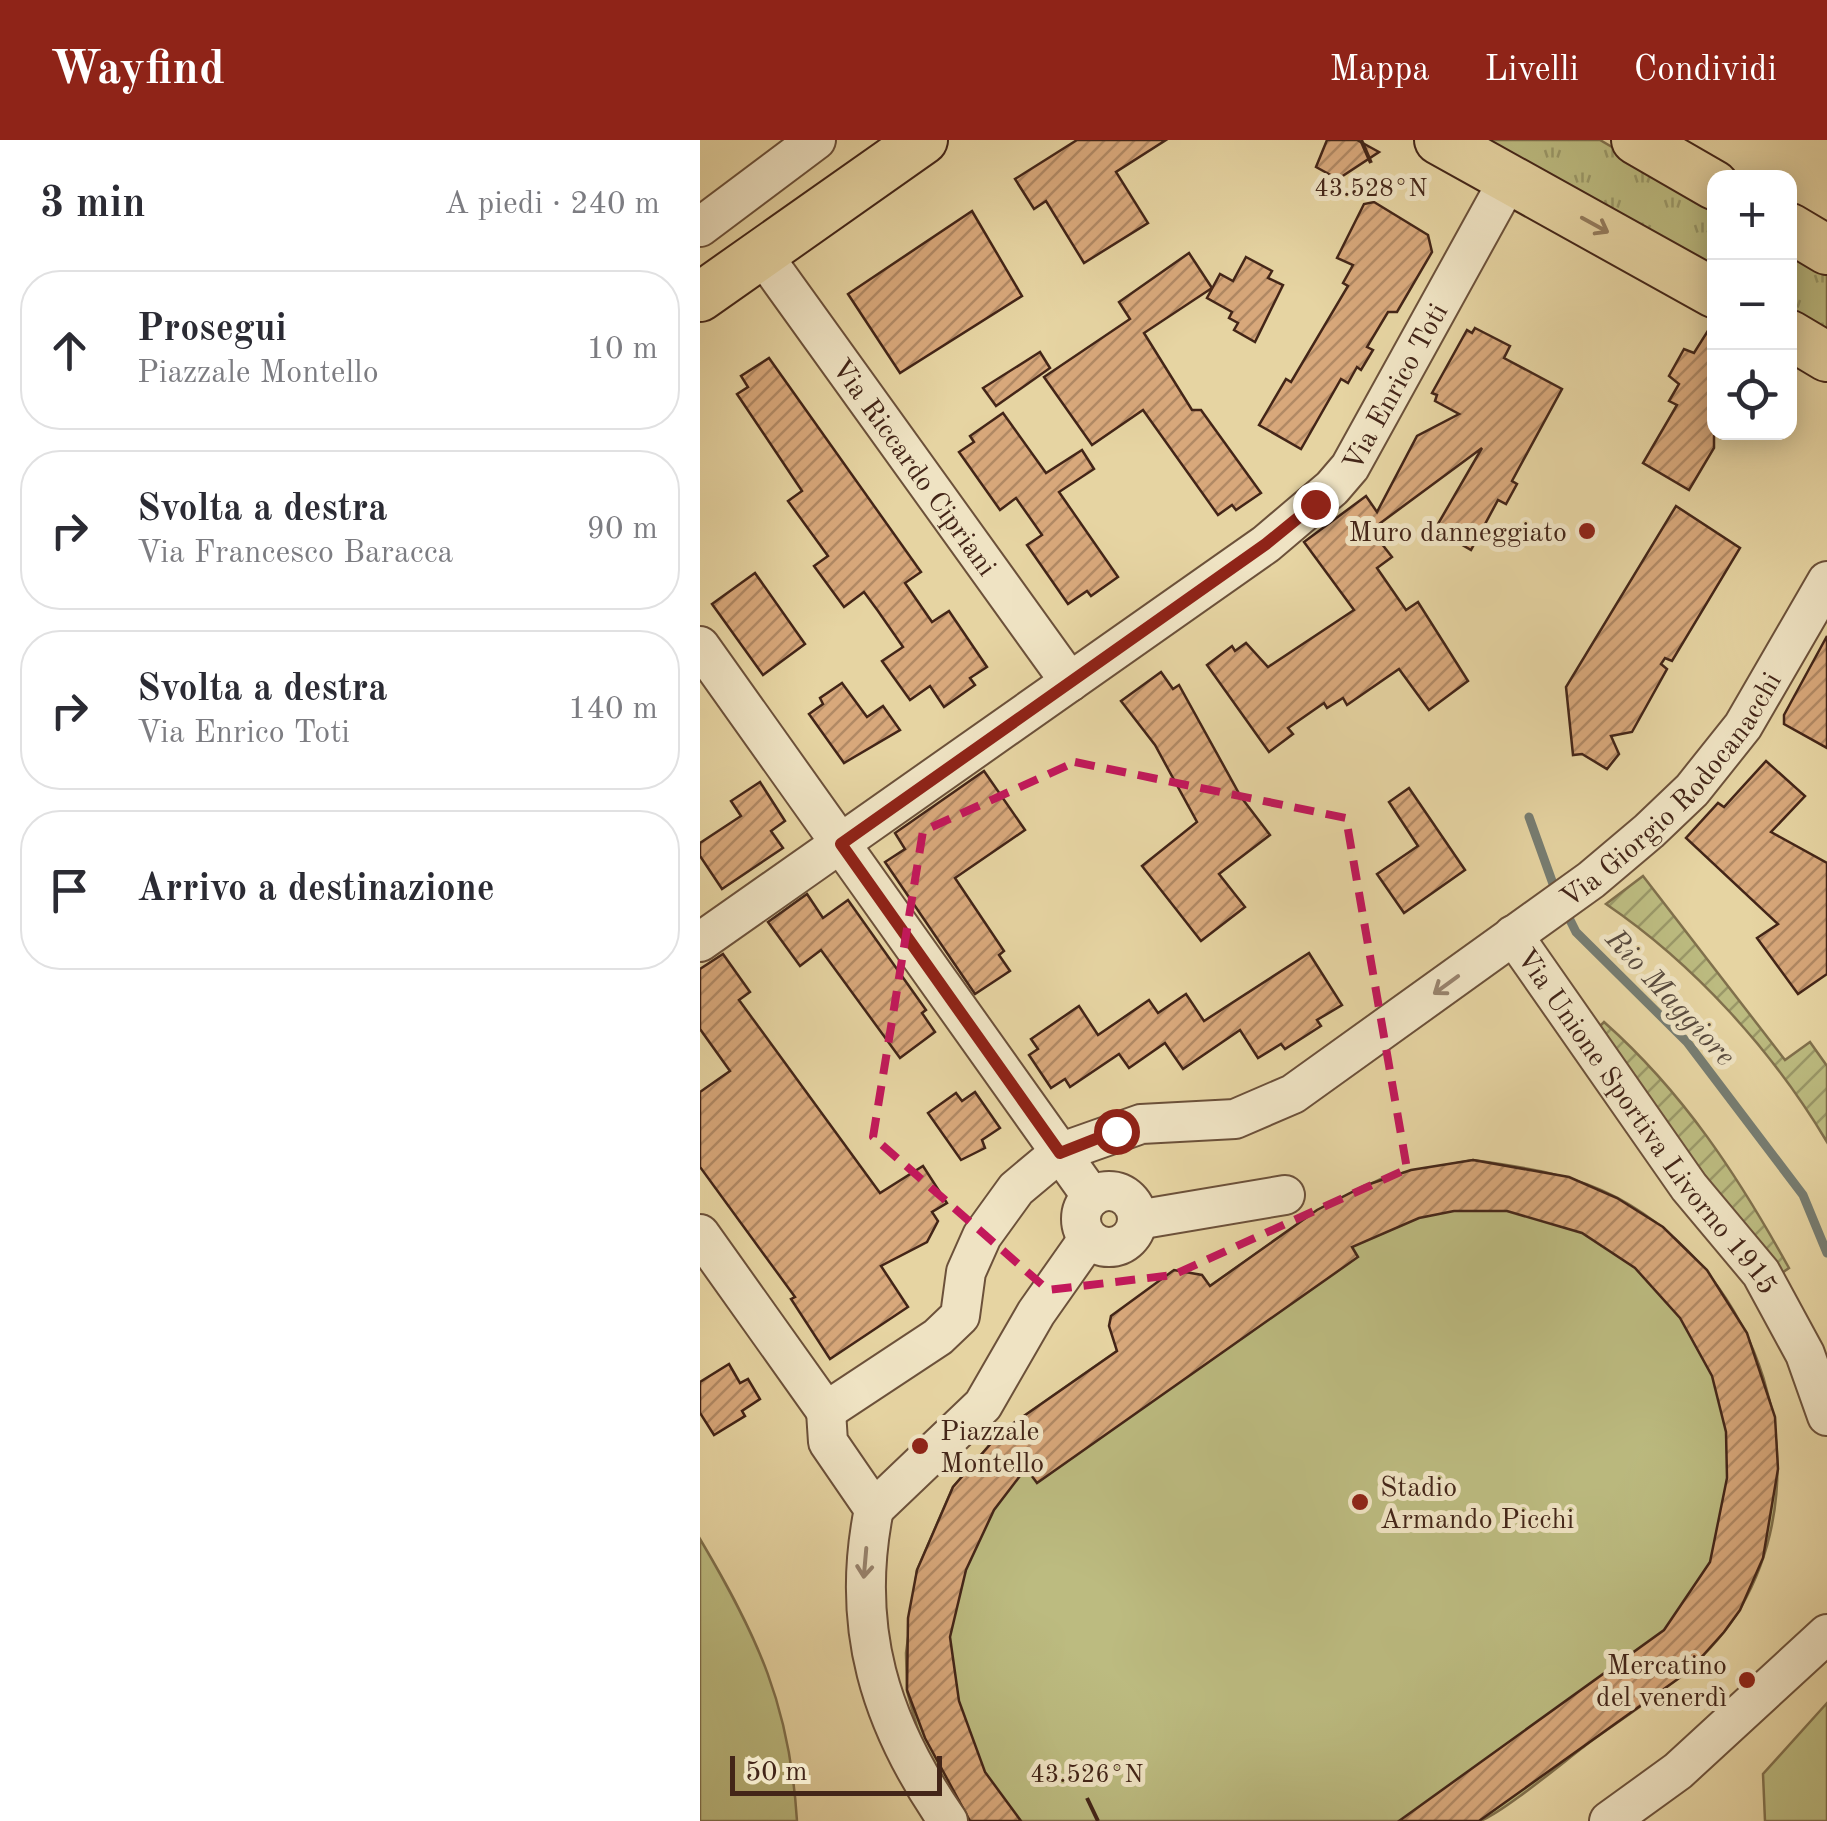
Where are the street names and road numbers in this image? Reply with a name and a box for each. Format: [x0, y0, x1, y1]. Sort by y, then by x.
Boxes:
street label: Via Enrico Toti [1340, 300, 1454, 476]
street label: Via Riccardo Cipriani [825, 355, 1000, 582]
street label: Via Giorgio Rodocanacchi [1556, 668, 1788, 914]
street label: Via Unione Sportiva Livorno 1915 [1510, 945, 1781, 1300]

